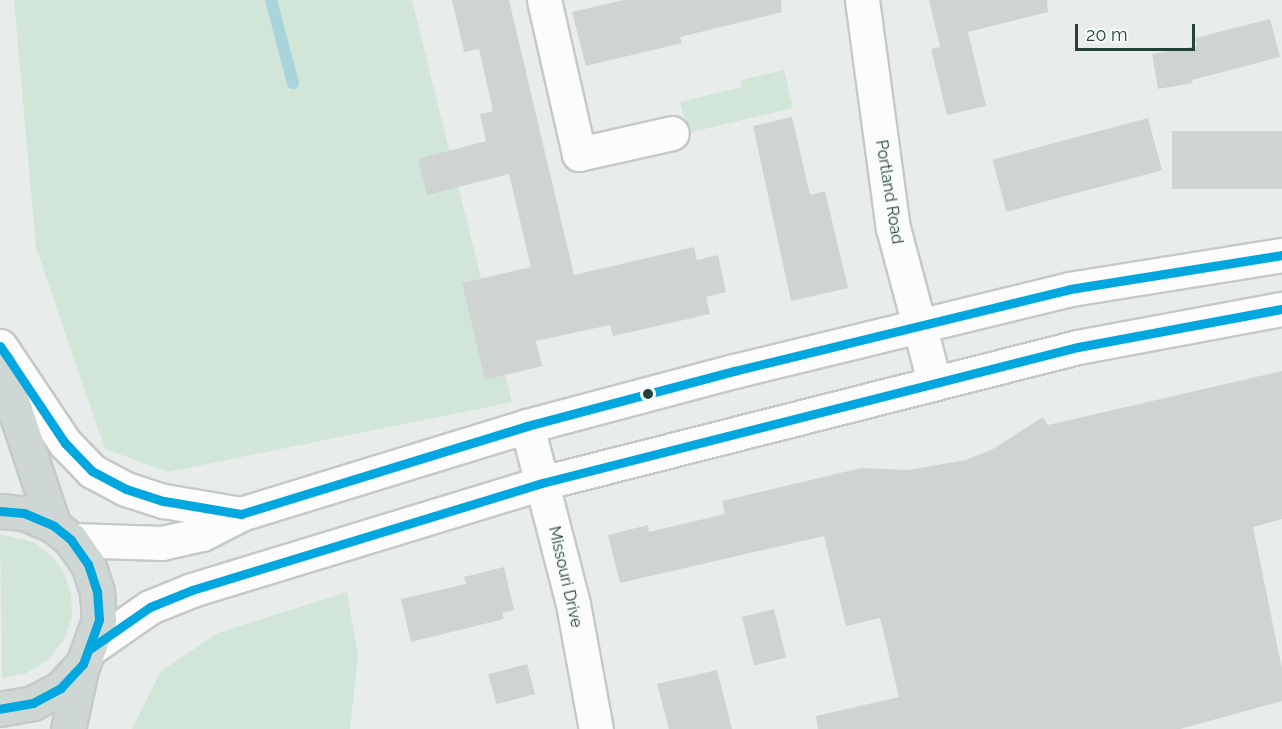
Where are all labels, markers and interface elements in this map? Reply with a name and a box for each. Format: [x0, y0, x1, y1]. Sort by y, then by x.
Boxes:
scale bar [1078, 12, 1198, 50]
text: 20 m [1086, 24, 1128, 45]
street label: Portland Road [871, 139, 907, 245]
unlabelled marker [642, 388, 654, 400]
street label: Missouri Drive [544, 524, 586, 630]

